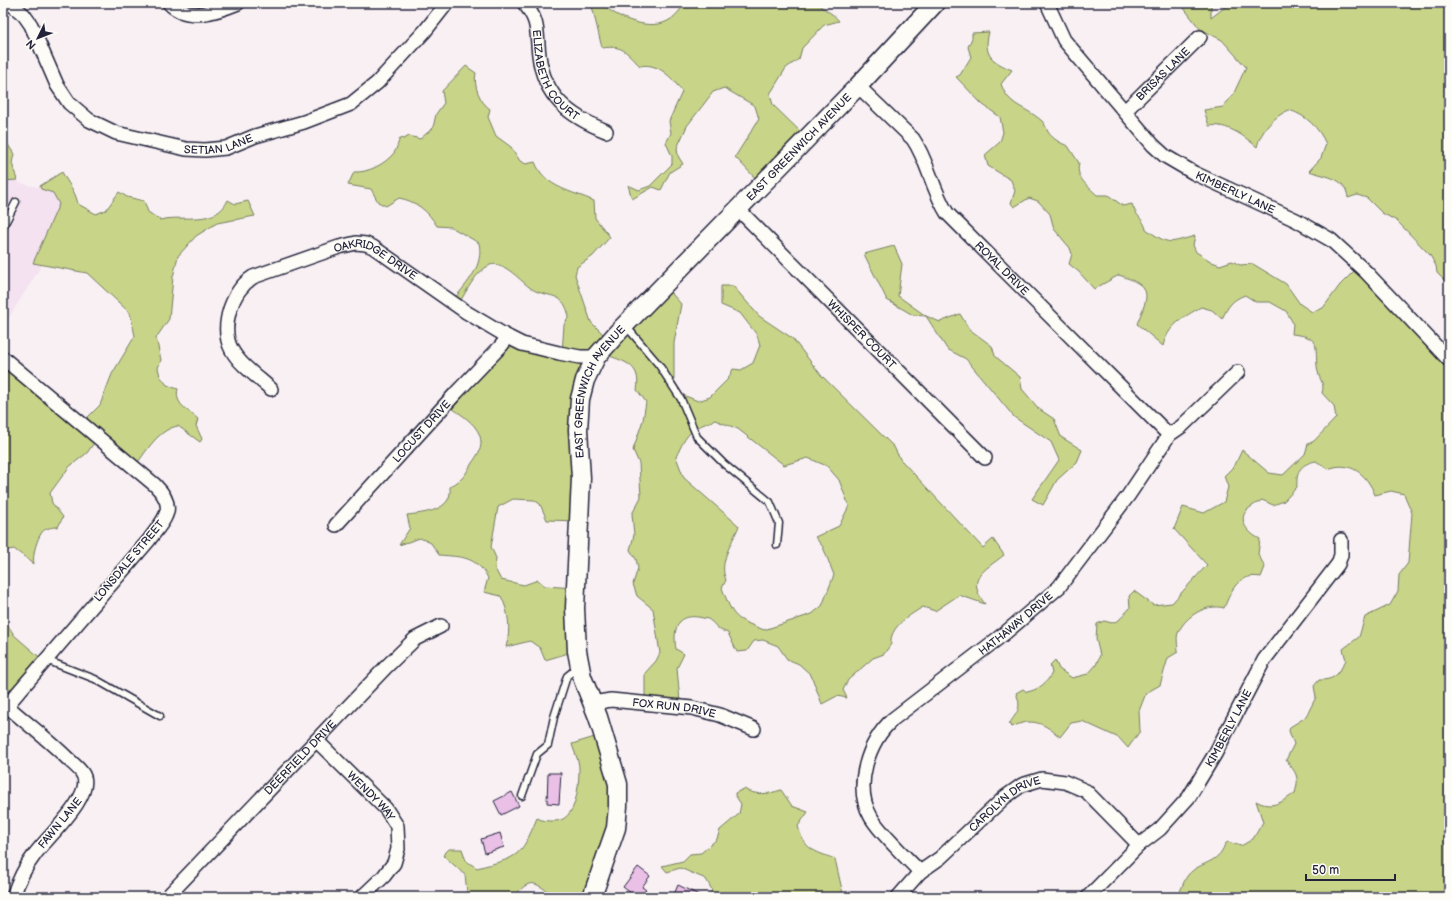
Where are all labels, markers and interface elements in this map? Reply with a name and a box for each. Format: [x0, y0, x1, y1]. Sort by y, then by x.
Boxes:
north arrow [18, 18, 58, 58]
street label: ELIZABETH COURT [530, 29, 582, 123]
text: N [23, 37, 39, 52]
street label: BRISAS LANE [1133, 44, 1192, 103]
street label: EAST GREENWICH AVENUE [743, 91, 854, 203]
street label: SETIAN LANE [184, 131, 255, 157]
street label: KIMBERLY LANE [1194, 168, 1277, 216]
street label: OAKRIDGE DRIVE [332, 236, 420, 282]
street label: ROYAL DRIVE [973, 239, 1032, 298]
street label: WHISPER COURT [825, 297, 899, 371]
street label: EAST GREENWICH AVENUE [571, 322, 628, 459]
street label: LOCUST DRIVE [390, 397, 453, 465]
street label: LONSDALE STREET [91, 517, 167, 604]
street label: HATHAWAY DRIVE [976, 589, 1055, 657]
street label: KIMBERLY LANE [1202, 687, 1254, 769]
street label: FOX RUN DRIVE [632, 696, 717, 720]
street label: DEERFIELD DRIVE [261, 717, 339, 797]
street label: WENDY WAY [345, 768, 398, 823]
street label: CAROLYN DRIVE [966, 773, 1042, 834]
street label: FAWN LANE [35, 795, 85, 851]
scale bar [1306, 856, 1395, 882]
text: 50 m [1312, 863, 1339, 878]

